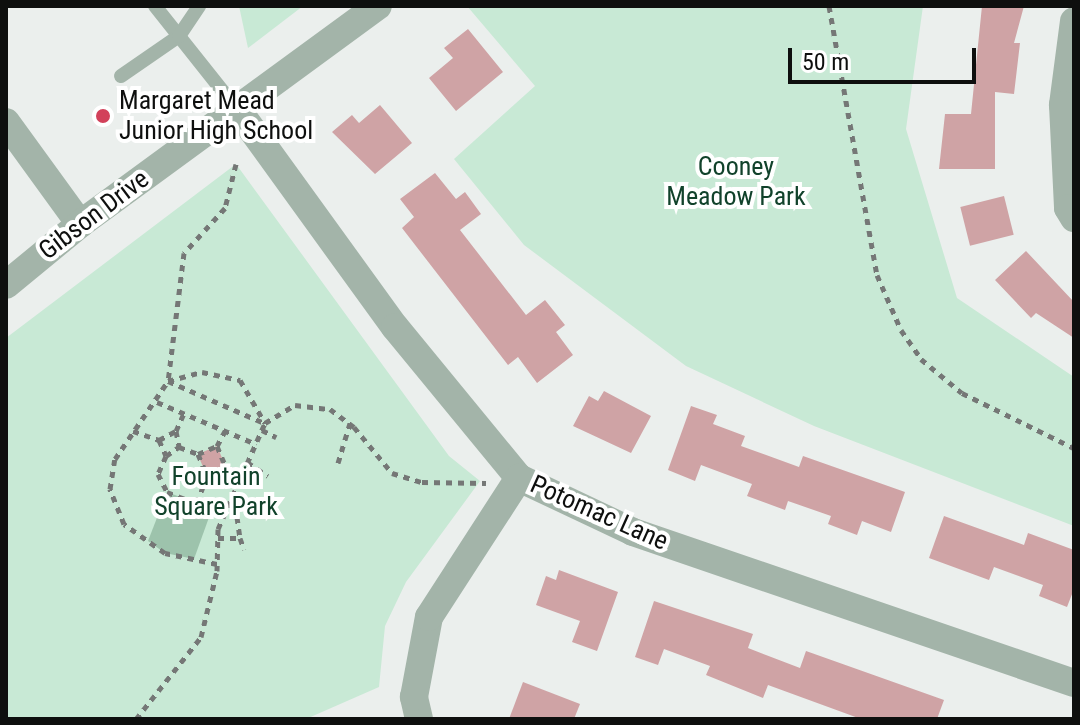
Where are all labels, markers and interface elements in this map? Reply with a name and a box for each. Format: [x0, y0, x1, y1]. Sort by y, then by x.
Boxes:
scale bar [792, 32, 980, 82]
text: 50 m [802, 48, 849, 76]
place label: Margaret Mead Junior High School [119, 85, 313, 146]
marker: Margaret Mead Junior High School [94, 107, 112, 125]
park label: Cooney Meadow Park [666, 151, 806, 212]
street label: Gibson Drive [33, 164, 155, 266]
park label: Fountain Square Park [154, 461, 278, 522]
street label: Potomac Lane [525, 469, 673, 557]

